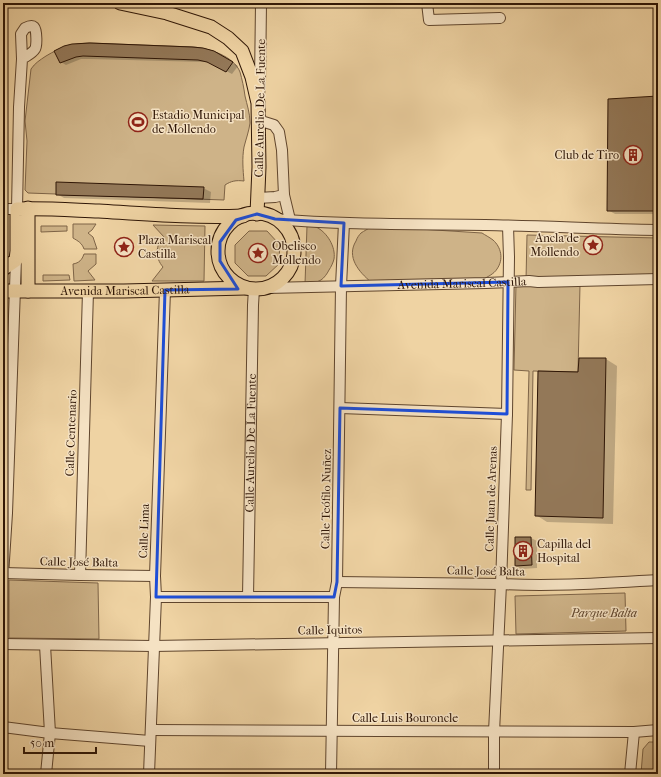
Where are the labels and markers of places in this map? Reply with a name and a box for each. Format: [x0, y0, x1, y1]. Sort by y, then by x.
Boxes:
place label: Estadio Municipal de Mollendo [152, 108, 245, 136]
sports icon: Estadio Municipal de Mollendo [127, 111, 149, 133]
building icon: Club de Tiro [622, 144, 644, 166]
place label: Club de Tiro [555, 148, 619, 162]
place label: Ancla de Mollendo [530, 231, 579, 259]
place label: Plaza Mariscal Castilla [138, 233, 212, 261]
place icon: Ancla de Mollendo [582, 234, 604, 256]
place icon: Plaza Mariscal Castilla [113, 236, 135, 258]
place label: Obelisco Mollendo [272, 239, 321, 267]
place icon: Obelisco Mollendo [247, 242, 269, 264]
place label: Capilla del Hospital [537, 537, 592, 565]
building icon: Capilla del Hospital [512, 540, 534, 562]

